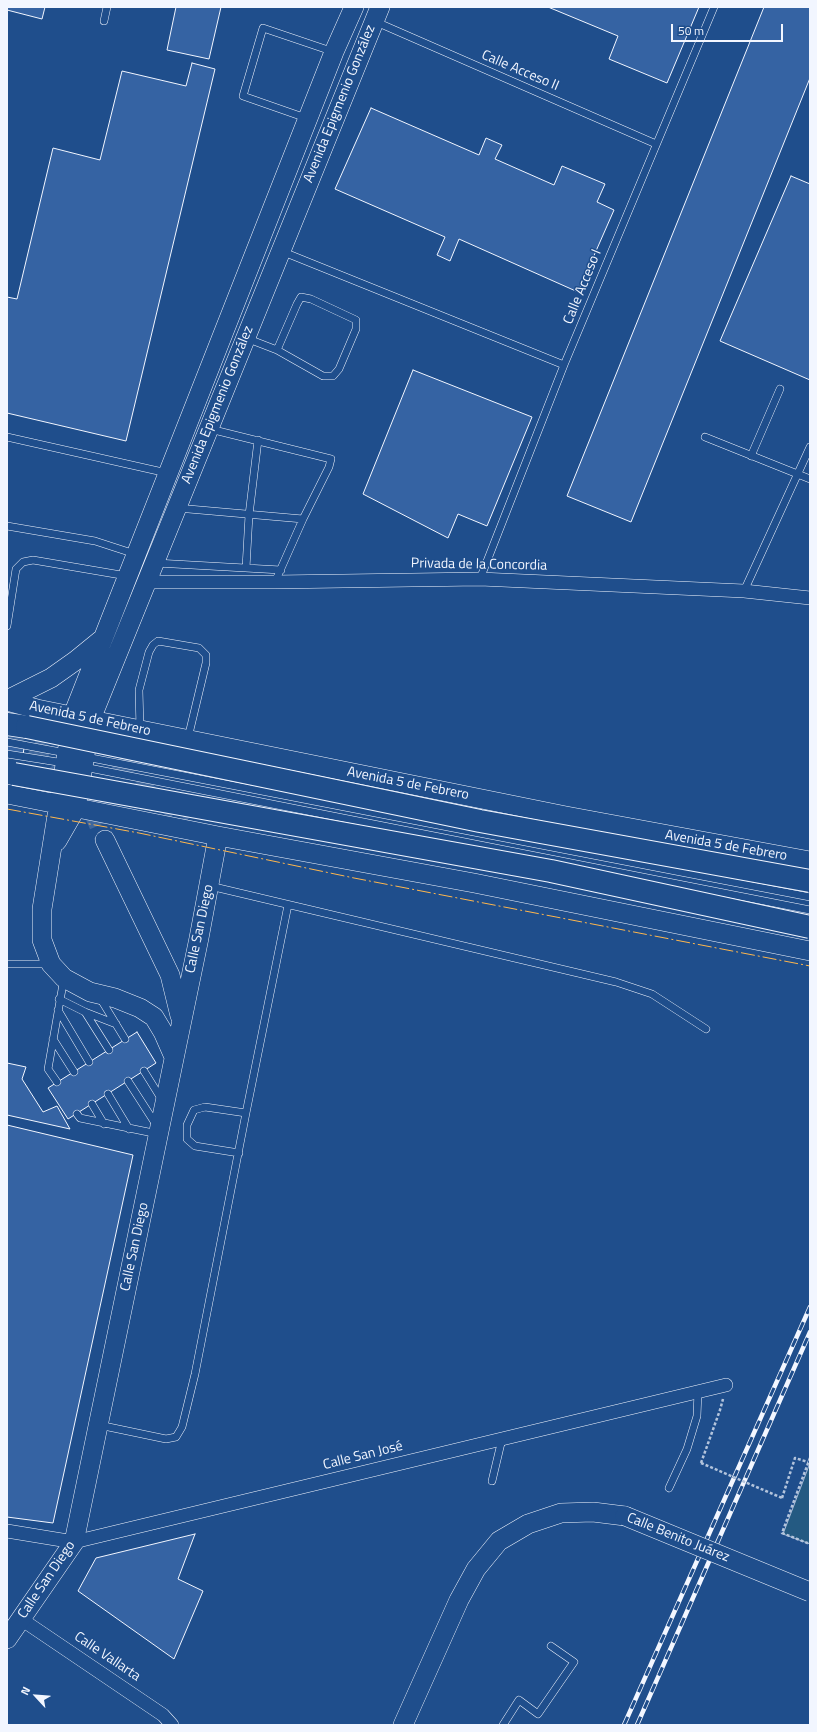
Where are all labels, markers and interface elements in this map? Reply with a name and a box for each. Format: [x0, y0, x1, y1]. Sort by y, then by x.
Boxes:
scale bar [673, 16, 785, 42]
text: 50 m [678, 21, 704, 40]
street label: Avenida Epigmenio González [301, 23, 379, 185]
street label: Calle Acceso II [479, 47, 561, 95]
street label: Calle Acceso I [560, 247, 606, 327]
street label: Avenida Epigmenio González [179, 324, 257, 486]
street label: Privada de la Concordia [411, 555, 547, 575]
street label: Avenida 5 de Febrero [28, 698, 152, 740]
street label: Avenida 5 de Febrero [346, 764, 470, 804]
street label: Avenida 5 de Febrero [664, 827, 788, 865]
street label: Calle San Diego [182, 883, 218, 975]
street label: Calle San Diego [117, 1201, 153, 1293]
street label: Calle San José [321, 1438, 405, 1474]
street label: Calle Benito Juárez [624, 1510, 732, 1566]
street label: Calle San Diego [15, 1538, 79, 1622]
street label: Calle Vallarta [71, 1629, 143, 1685]
north arrow [16, 1676, 56, 1716]
text: N [16, 1684, 34, 1698]

